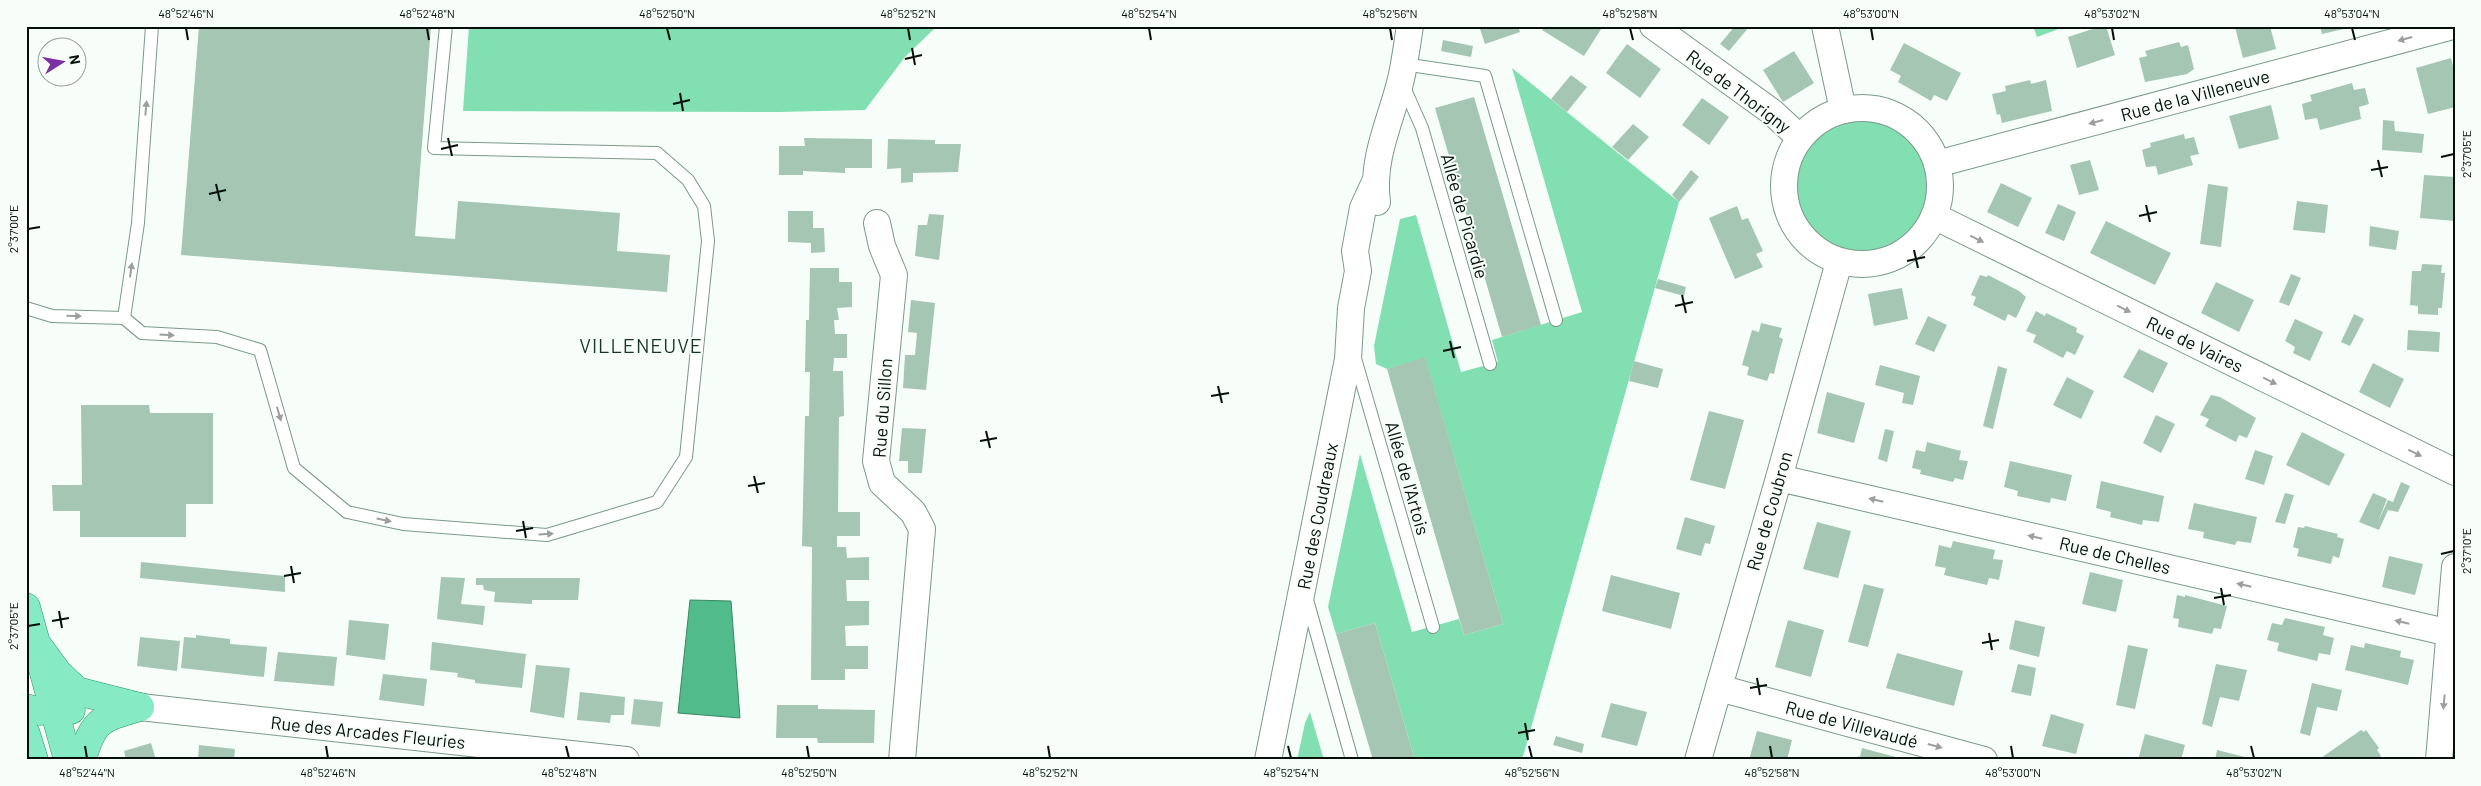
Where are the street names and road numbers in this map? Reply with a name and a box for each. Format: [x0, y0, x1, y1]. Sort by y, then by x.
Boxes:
street label: Rue de Thorigny [1682, 45, 1796, 137]
street label: Rue de la Villeneuve [2118, 65, 2272, 125]
street label: Allée de Picardie [1437, 151, 1493, 281]
street label: Rue de Vaires [2143, 311, 2247, 377]
street label: Rue du Sillon [868, 357, 896, 459]
street label: Allée de l'Artois [1381, 418, 1435, 538]
street label: Rue des Coudreaux [1292, 440, 1342, 591]
street label: Rue de Coubron [1741, 449, 1797, 573]
street label: Rue de Chelles [2057, 532, 2173, 578]
street label: Rue de Villevaudé [1783, 696, 1921, 752]
street label: Rue des Arcades Fleuries [270, 711, 466, 753]

